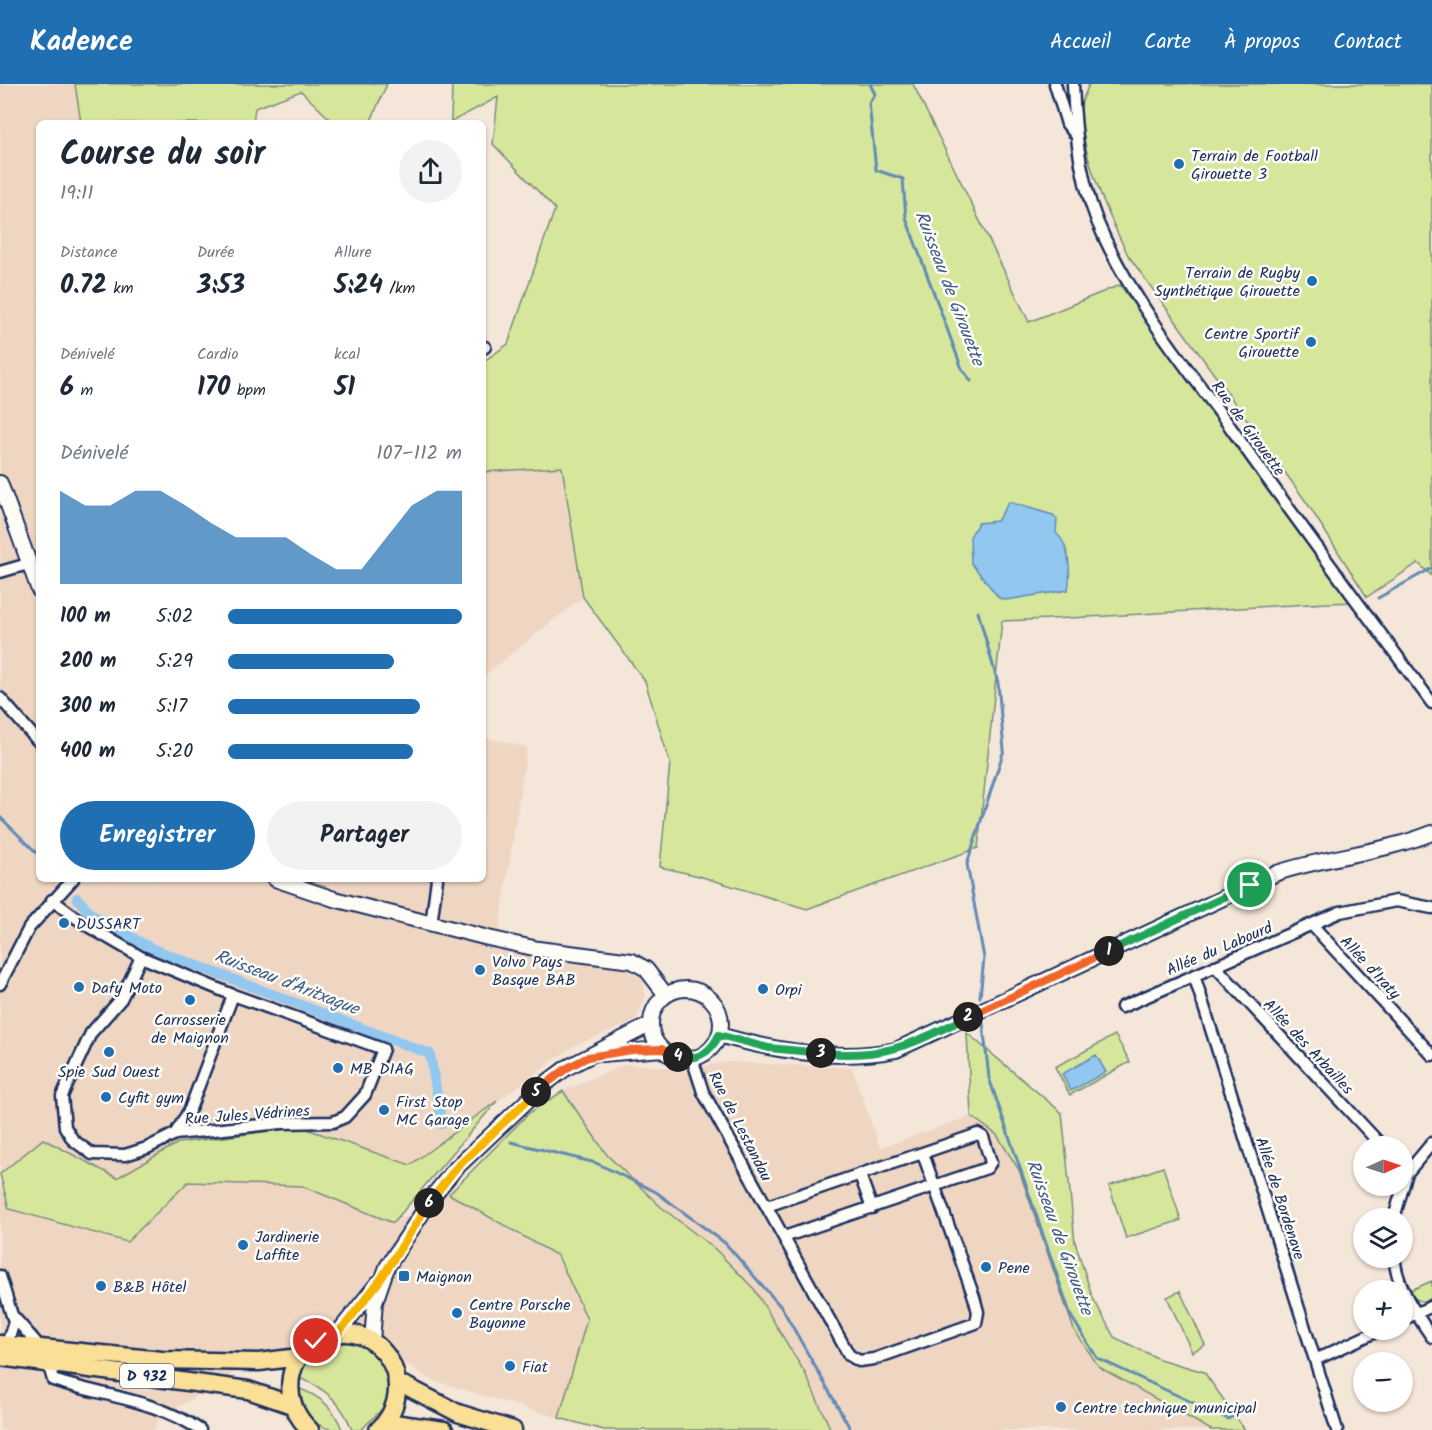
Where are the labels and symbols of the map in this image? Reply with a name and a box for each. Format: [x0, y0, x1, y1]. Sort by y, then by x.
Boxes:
place label: Terrain de Football Girouette 3 [1191, 144, 1318, 187]
marker: Terrain de Football Girouette 3 [1172, 157, 1186, 171]
water label: Ruisseau de Girouette [906, 207, 992, 372]
place label: Terrain de Rugby Synthétique Girouette [1154, 261, 1300, 304]
marker: Terrain de Rugby Synthétique Girouette [1305, 274, 1319, 288]
place label: Centre Sportif Girouette [1204, 322, 1301, 365]
marker: Centre Sportif Girouette [1304, 335, 1318, 349]
street label: Rue de Girouette [1205, 376, 1291, 482]
pin [1224, 859, 1275, 910]
place label: DUSSART [76, 912, 142, 937]
street label: Allée du Labourd [1163, 915, 1277, 983]
marker: DUSSART [57, 916, 71, 930]
street label: Allée d'Iraty [1333, 930, 1407, 1006]
pin: 1 [1094, 936, 1124, 966]
water label: Ruisseau d'Aritxague [210, 943, 365, 1025]
place label: Volvo Pays Basque BAB [492, 950, 576, 993]
marker: Volvo Pays Basque BAB [473, 963, 487, 977]
place label: Dafy Moto [91, 976, 162, 1001]
place label: Orpi [775, 978, 803, 1003]
marker: Dafy Moto [72, 980, 86, 994]
marker: Orpi [756, 982, 770, 996]
marker: Carrosserie de Maignon [183, 993, 197, 1007]
street label: Allée des Arbailles [1257, 993, 1359, 1101]
pin: 2 [953, 1002, 983, 1032]
place label: Carrosserie de Maignon [151, 1008, 229, 1051]
pin: 3 [806, 1038, 836, 1068]
pin: 4 [663, 1042, 693, 1072]
marker: Spie Sud Ouest [102, 1045, 116, 1059]
place label: MB DIAG [350, 1057, 414, 1082]
place label: Spie Sud Ouest [58, 1060, 161, 1085]
marker: MB DIAG [331, 1061, 345, 1075]
street label: Rue de Lestandau [701, 1067, 778, 1186]
pin: 5 [521, 1077, 551, 1107]
place label: Cyfit gym [118, 1086, 184, 1111]
marker: Cyfit gym [99, 1090, 113, 1104]
place label: First Stop MC Garage [396, 1090, 470, 1133]
street label: Rue Jules Védrines [184, 1099, 311, 1132]
marker: First Stop MC Garage [377, 1103, 391, 1117]
street label: Allée de Bordenave [1248, 1134, 1311, 1263]
north arrow [1353, 1136, 1413, 1196]
water label: Ruisseau de Girouette [1017, 1156, 1101, 1321]
pin: 6 [414, 1188, 444, 1218]
place label: Jardinerie Laffite [255, 1225, 319, 1268]
marker: Jardinerie Laffite [236, 1238, 250, 1252]
place label: Pene [998, 1256, 1030, 1281]
marker: Pene [979, 1260, 993, 1274]
place label: Maignon [416, 1265, 472, 1290]
marker: Maignon [397, 1269, 411, 1283]
place label: B&B Hôtel [113, 1275, 186, 1300]
marker: B&B Hôtel [94, 1279, 108, 1293]
place label: Centre Porsche Bayonne [469, 1293, 570, 1336]
marker: Centre Porsche Bayonne [450, 1306, 464, 1320]
pin [290, 1315, 341, 1366]
place label: Fiat [522, 1355, 549, 1380]
marker: Fiat [503, 1359, 517, 1373]
road number: D 932 [120, 1364, 174, 1388]
place label: Centre technique municipal [1073, 1396, 1257, 1421]
marker: Centre technique municipal [1054, 1400, 1068, 1414]

